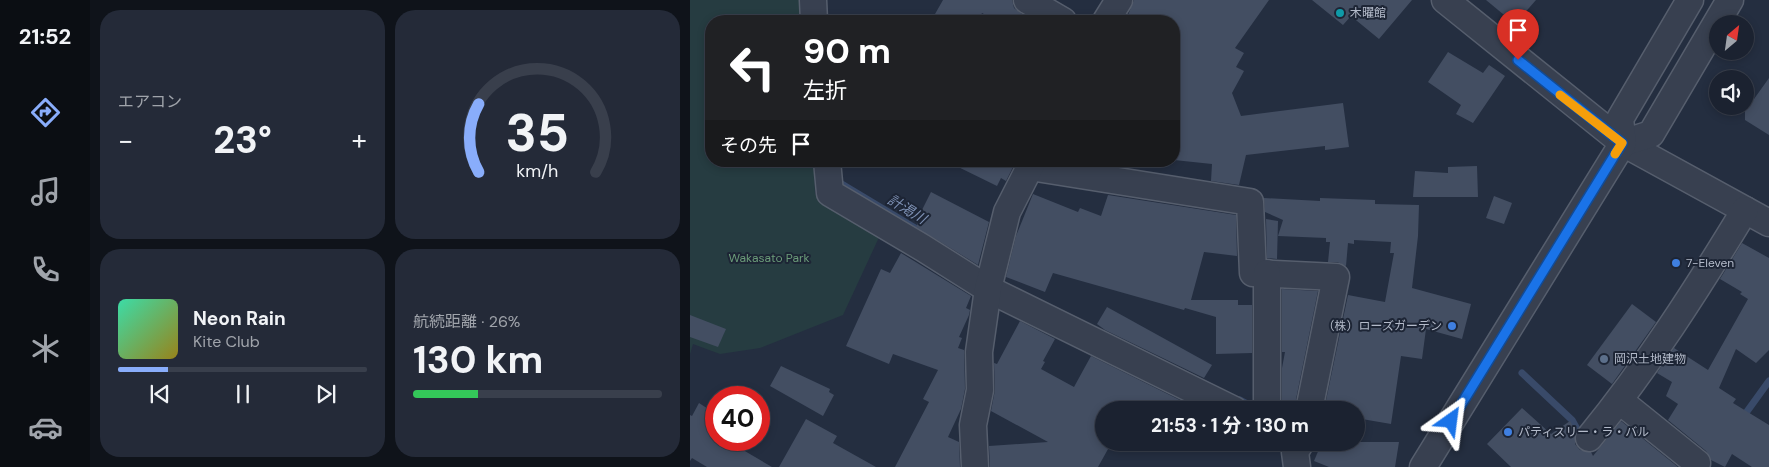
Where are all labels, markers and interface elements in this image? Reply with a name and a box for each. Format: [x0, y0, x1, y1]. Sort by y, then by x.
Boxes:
place label: 木曜館 [1350, 5, 1386, 21]
marker: 木曜館 [1334, 7, 1346, 19]
pin [1497, 9, 1539, 60]
north arrow [1709, 15, 1754, 60]
map controls [1709, 15, 1754, 115]
icon: arrive [1504, 16, 1532, 44]
text: 21:52 [19, 22, 71, 51]
text: 90 m [803, 28, 891, 74]
icon: left [720, 35, 785, 100]
button: sound [1709, 70, 1754, 115]
text: 左折 [803, 76, 847, 105]
text: エアコン [118, 91, 182, 112]
icon: directions [28, 95, 63, 130]
text: 35 [506, 99, 569, 167]
text: 23° [213, 115, 272, 165]
text: − [118, 122, 133, 159]
text: + [352, 122, 367, 159]
icon: arrive [787, 130, 815, 158]
text: その先 [720, 133, 777, 158]
text: km/h [516, 159, 559, 183]
icon: music [28, 174, 63, 209]
water label: 計渇川 [884, 190, 931, 229]
park label: Wakasato Park [728, 250, 810, 266]
icon: phone [28, 252, 63, 287]
place label: 7-Eleven [1686, 255, 1734, 271]
marker: 7-Eleven [1670, 257, 1682, 269]
text: Neon Rain [193, 306, 286, 331]
text: 航続距離 · 26% [413, 311, 520, 332]
place label: （株）ローズガーデン [1323, 318, 1442, 334]
marker: （株）ローズガーデン [1446, 320, 1458, 332]
icon: climate [28, 331, 63, 366]
text: Kite Club [193, 331, 260, 352]
text: 130 km [413, 335, 543, 385]
place label: 岡沢土地建物 [1614, 351, 1686, 367]
marker: 岡沢土地建物 [1598, 353, 1610, 365]
icon: previous [146, 380, 174, 408]
icon: pause [229, 380, 257, 408]
icon: next [312, 380, 340, 408]
speed limit sign: 40 [705, 386, 770, 451]
position arrow [1424, 394, 1476, 446]
icon: car [28, 410, 63, 445]
text: 21:53 · 1 分 · 130 m [1151, 413, 1309, 438]
place label: パティスリー・ラ・バル [1518, 424, 1649, 440]
marker: パティスリー・ラ・バル [1502, 426, 1514, 438]

